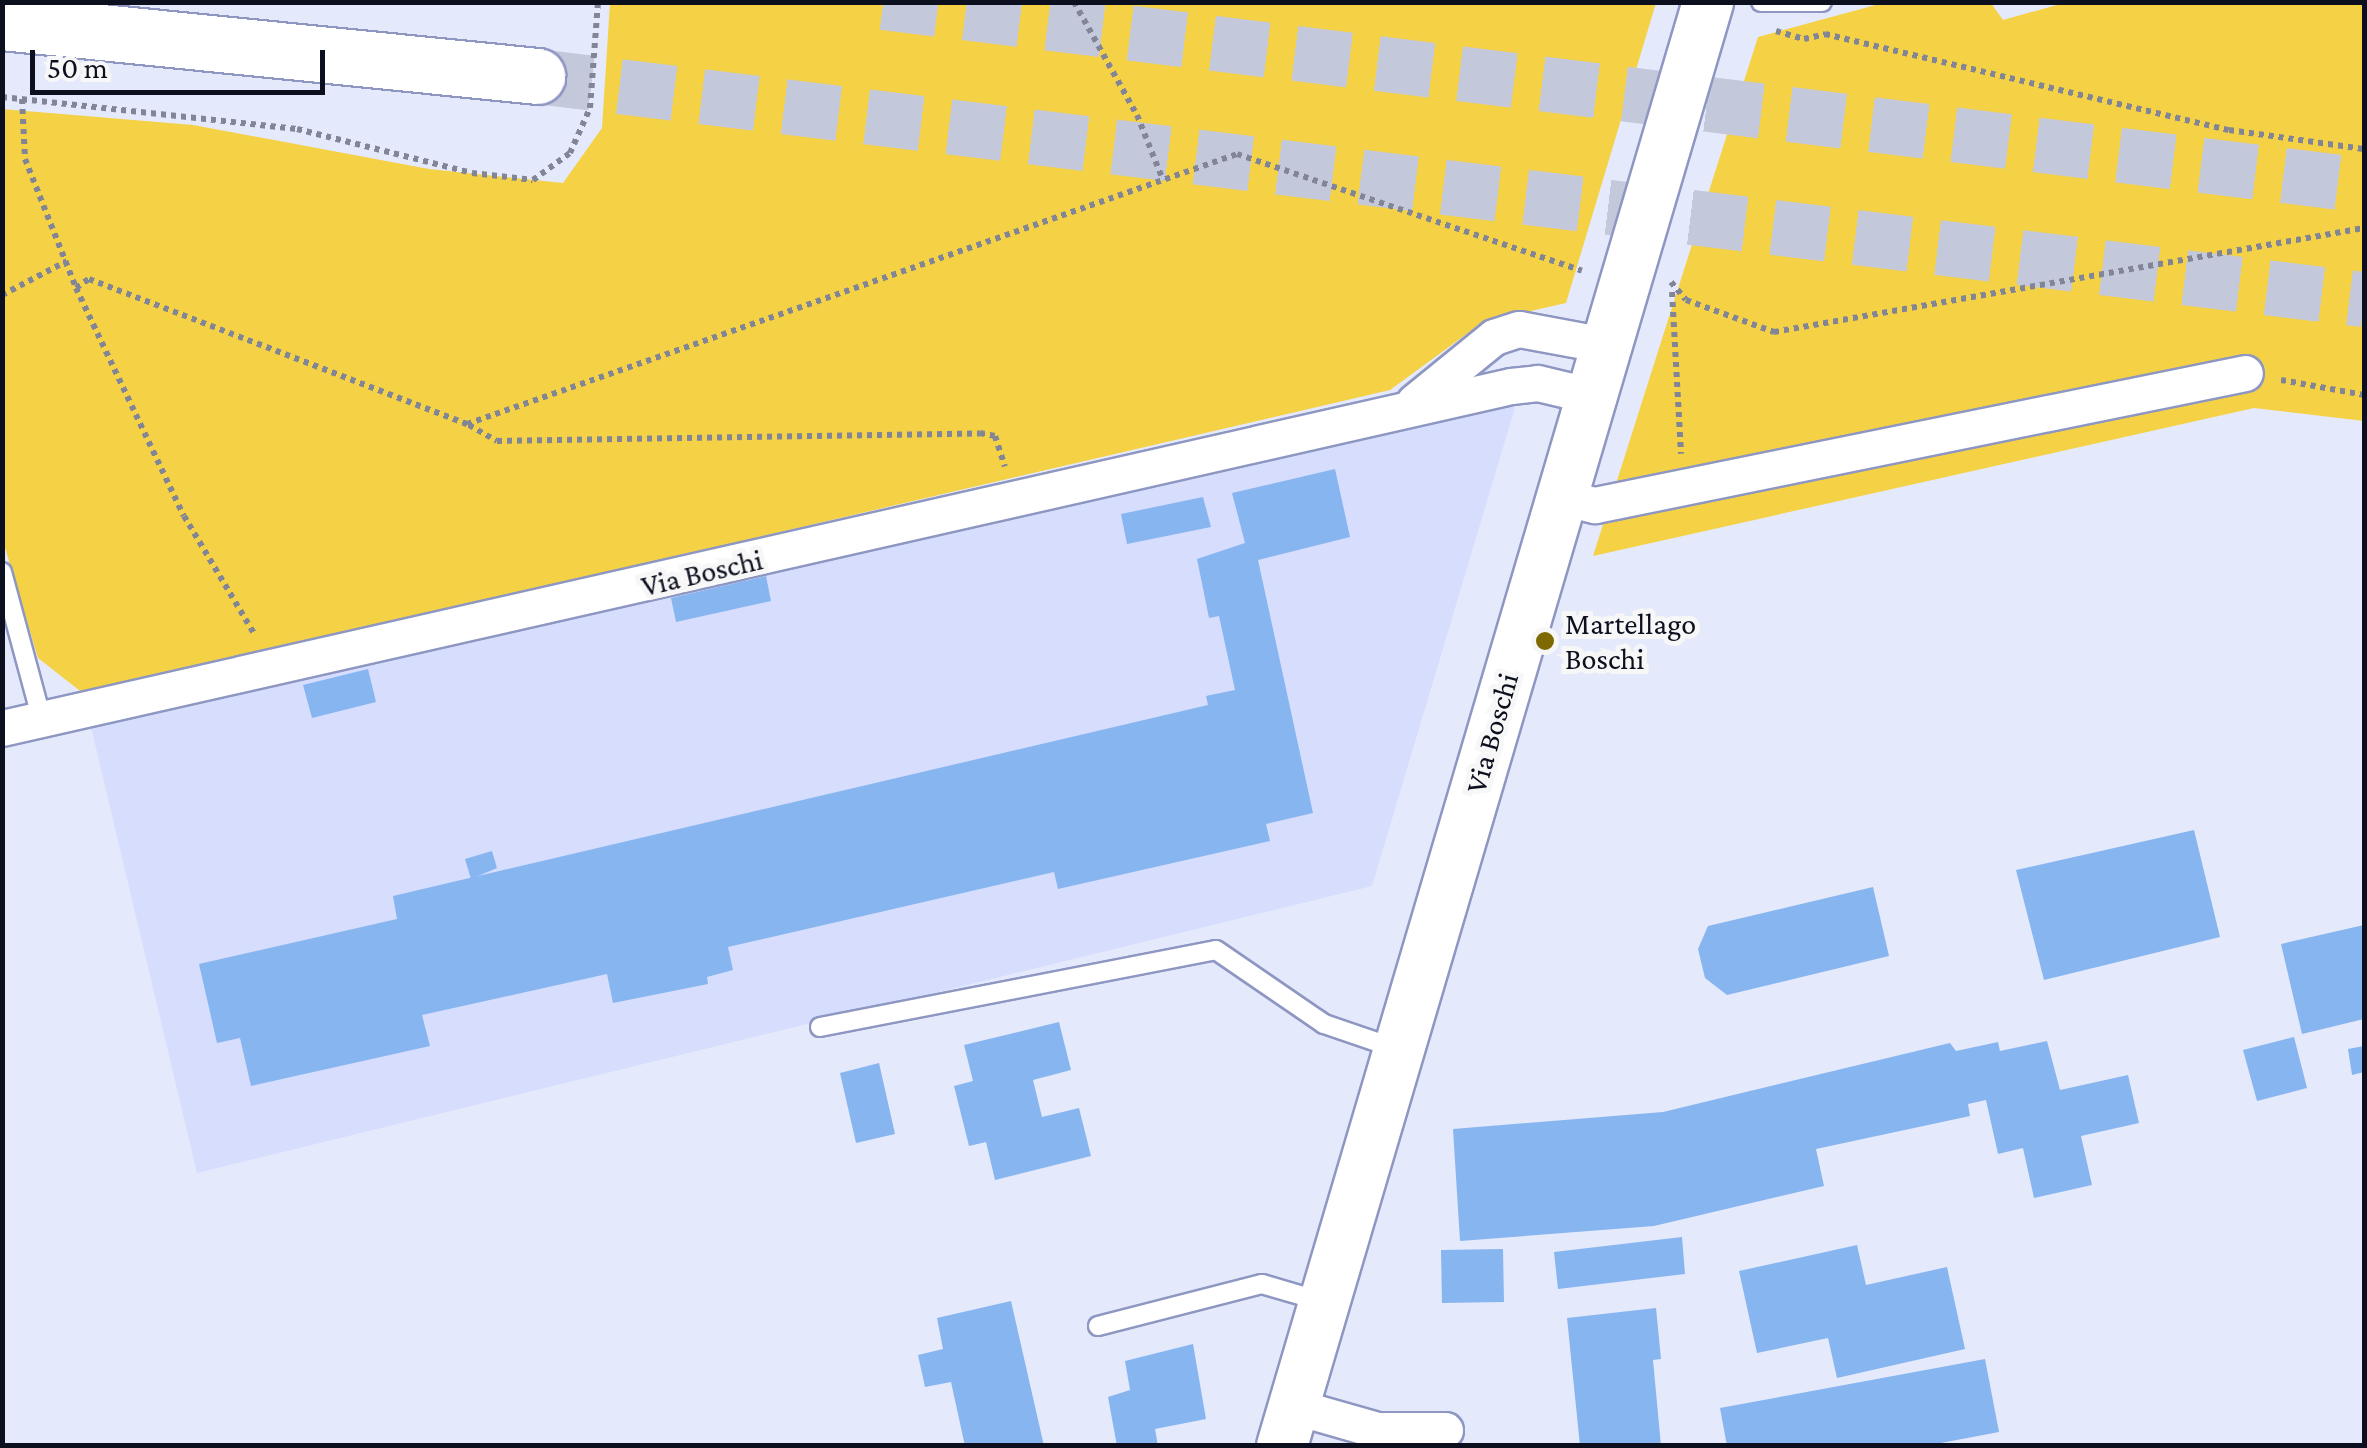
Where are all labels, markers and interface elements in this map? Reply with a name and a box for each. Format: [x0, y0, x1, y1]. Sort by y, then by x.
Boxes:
scale bar [35, 30, 330, 92]
text: 50 m [47, 51, 108, 84]
street label: Via Boschi [638, 542, 766, 604]
place label: Martellago Boschi [1565, 606, 1696, 676]
marker: Martellago Boschi [1534, 630, 1556, 652]
street label: Via Boschi [1458, 669, 1526, 797]

